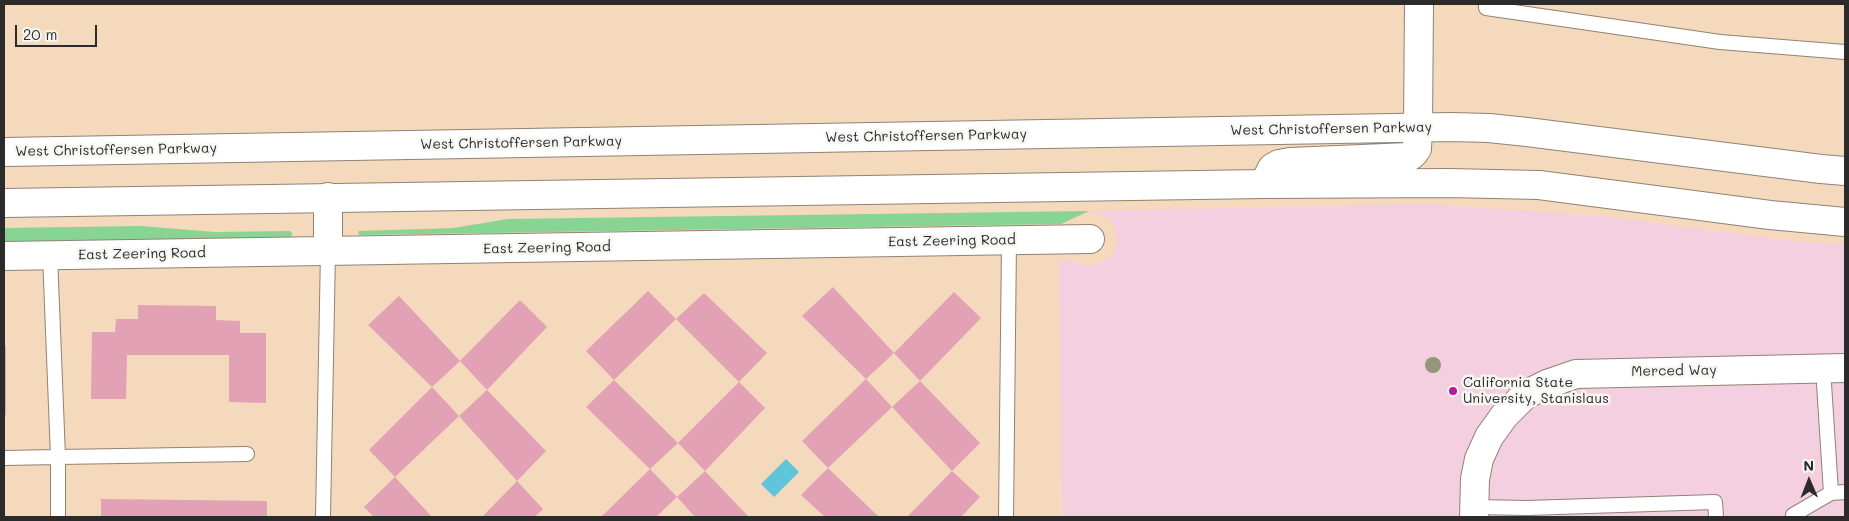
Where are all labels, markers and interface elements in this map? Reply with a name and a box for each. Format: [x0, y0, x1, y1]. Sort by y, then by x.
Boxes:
scale bar [18, 15, 100, 47]
text: 20 m [23, 24, 57, 44]
street label: West Christoffersen Parkway [1230, 119, 1432, 139]
street label: West Christoffersen Parkway [825, 126, 1027, 146]
street label: West Christoffersen Parkway [420, 133, 622, 153]
street label: West Christoffersen Parkway [15, 140, 217, 160]
street label: East Zeering Road [888, 231, 1016, 251]
street label: East Zeering Road [483, 238, 611, 258]
street label: East Zeering Road [78, 244, 206, 264]
street label: Merced Way [1631, 362, 1717, 380]
place label: California State University, Stanislaus [1463, 375, 1609, 408]
marker: California State University, Stanislaus [1447, 385, 1459, 397]
north arrow [1784, 456, 1834, 506]
text: N [1803, 456, 1814, 475]

